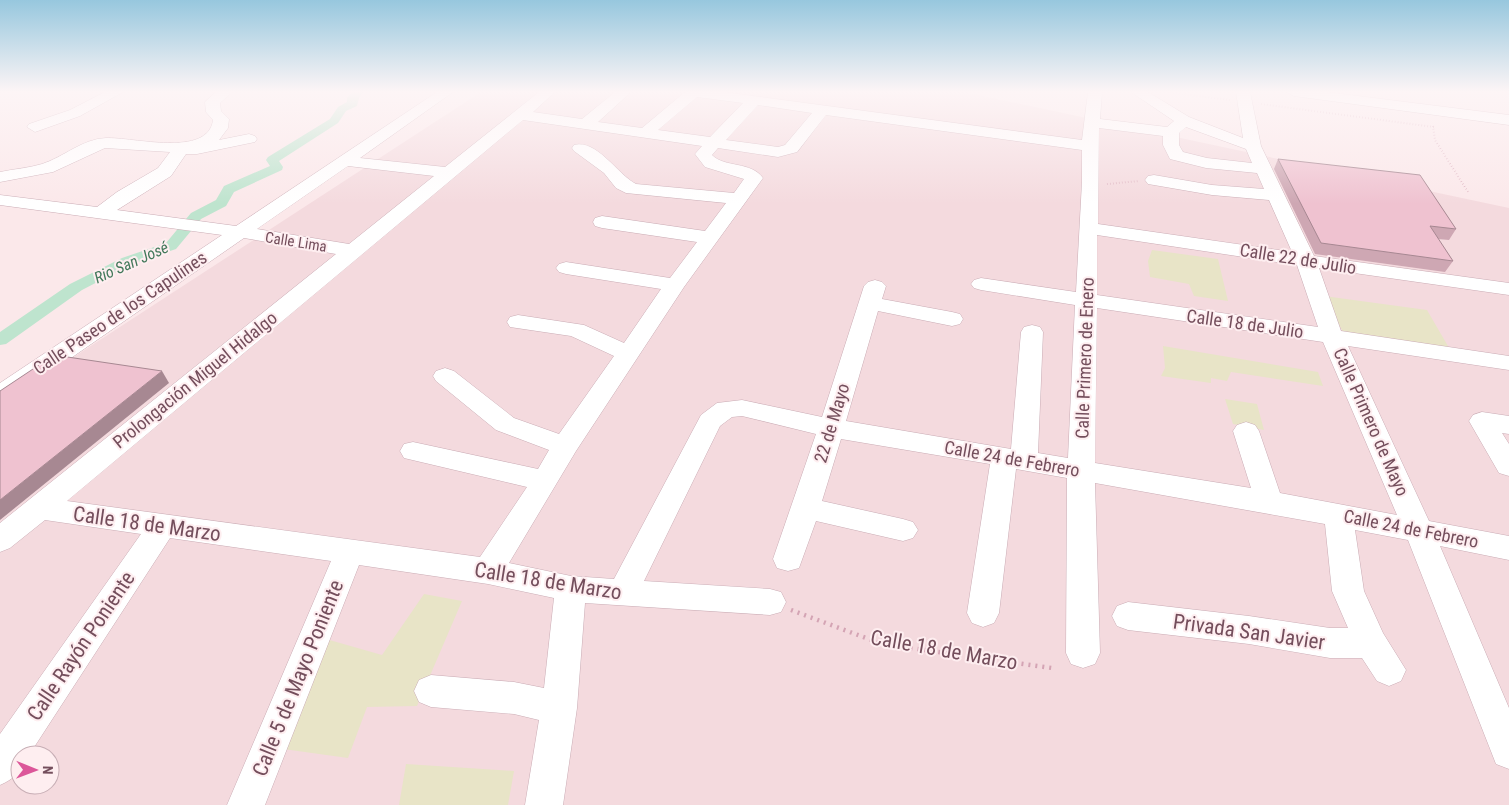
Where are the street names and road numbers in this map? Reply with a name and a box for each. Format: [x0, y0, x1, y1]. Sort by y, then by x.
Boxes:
street label: Calle Lima [264, 228, 328, 256]
street label: Calle 22 de Julio [1238, 239, 1358, 278]
street label: Calle Paseo de los Capulines [29, 247, 211, 379]
street label: Calle Primero de Enero [1071, 277, 1098, 439]
street label: Calle 18 de Julio [1185, 305, 1305, 342]
street label: Prolongación Miguel Hidalgo [108, 307, 281, 452]
street label: Calle Primero de Mayo [1329, 345, 1414, 499]
street label: 22 de Mayo [810, 381, 854, 465]
street label: Calle 24 de Febrero [943, 436, 1081, 481]
street label: Calle 18 de Marzo [72, 502, 222, 546]
street label: Calle 24 de Febrero [1342, 505, 1480, 552]
street label: Calle 18 de Marzo [473, 558, 623, 604]
street label: Calle Rayón Poniente [22, 567, 140, 725]
street label: Calle 5 de Mayo Poniente [248, 576, 348, 780]
street label: Privada San Javier [1172, 609, 1326, 655]
street label: Calle 18 de Marzo [869, 625, 1019, 675]

